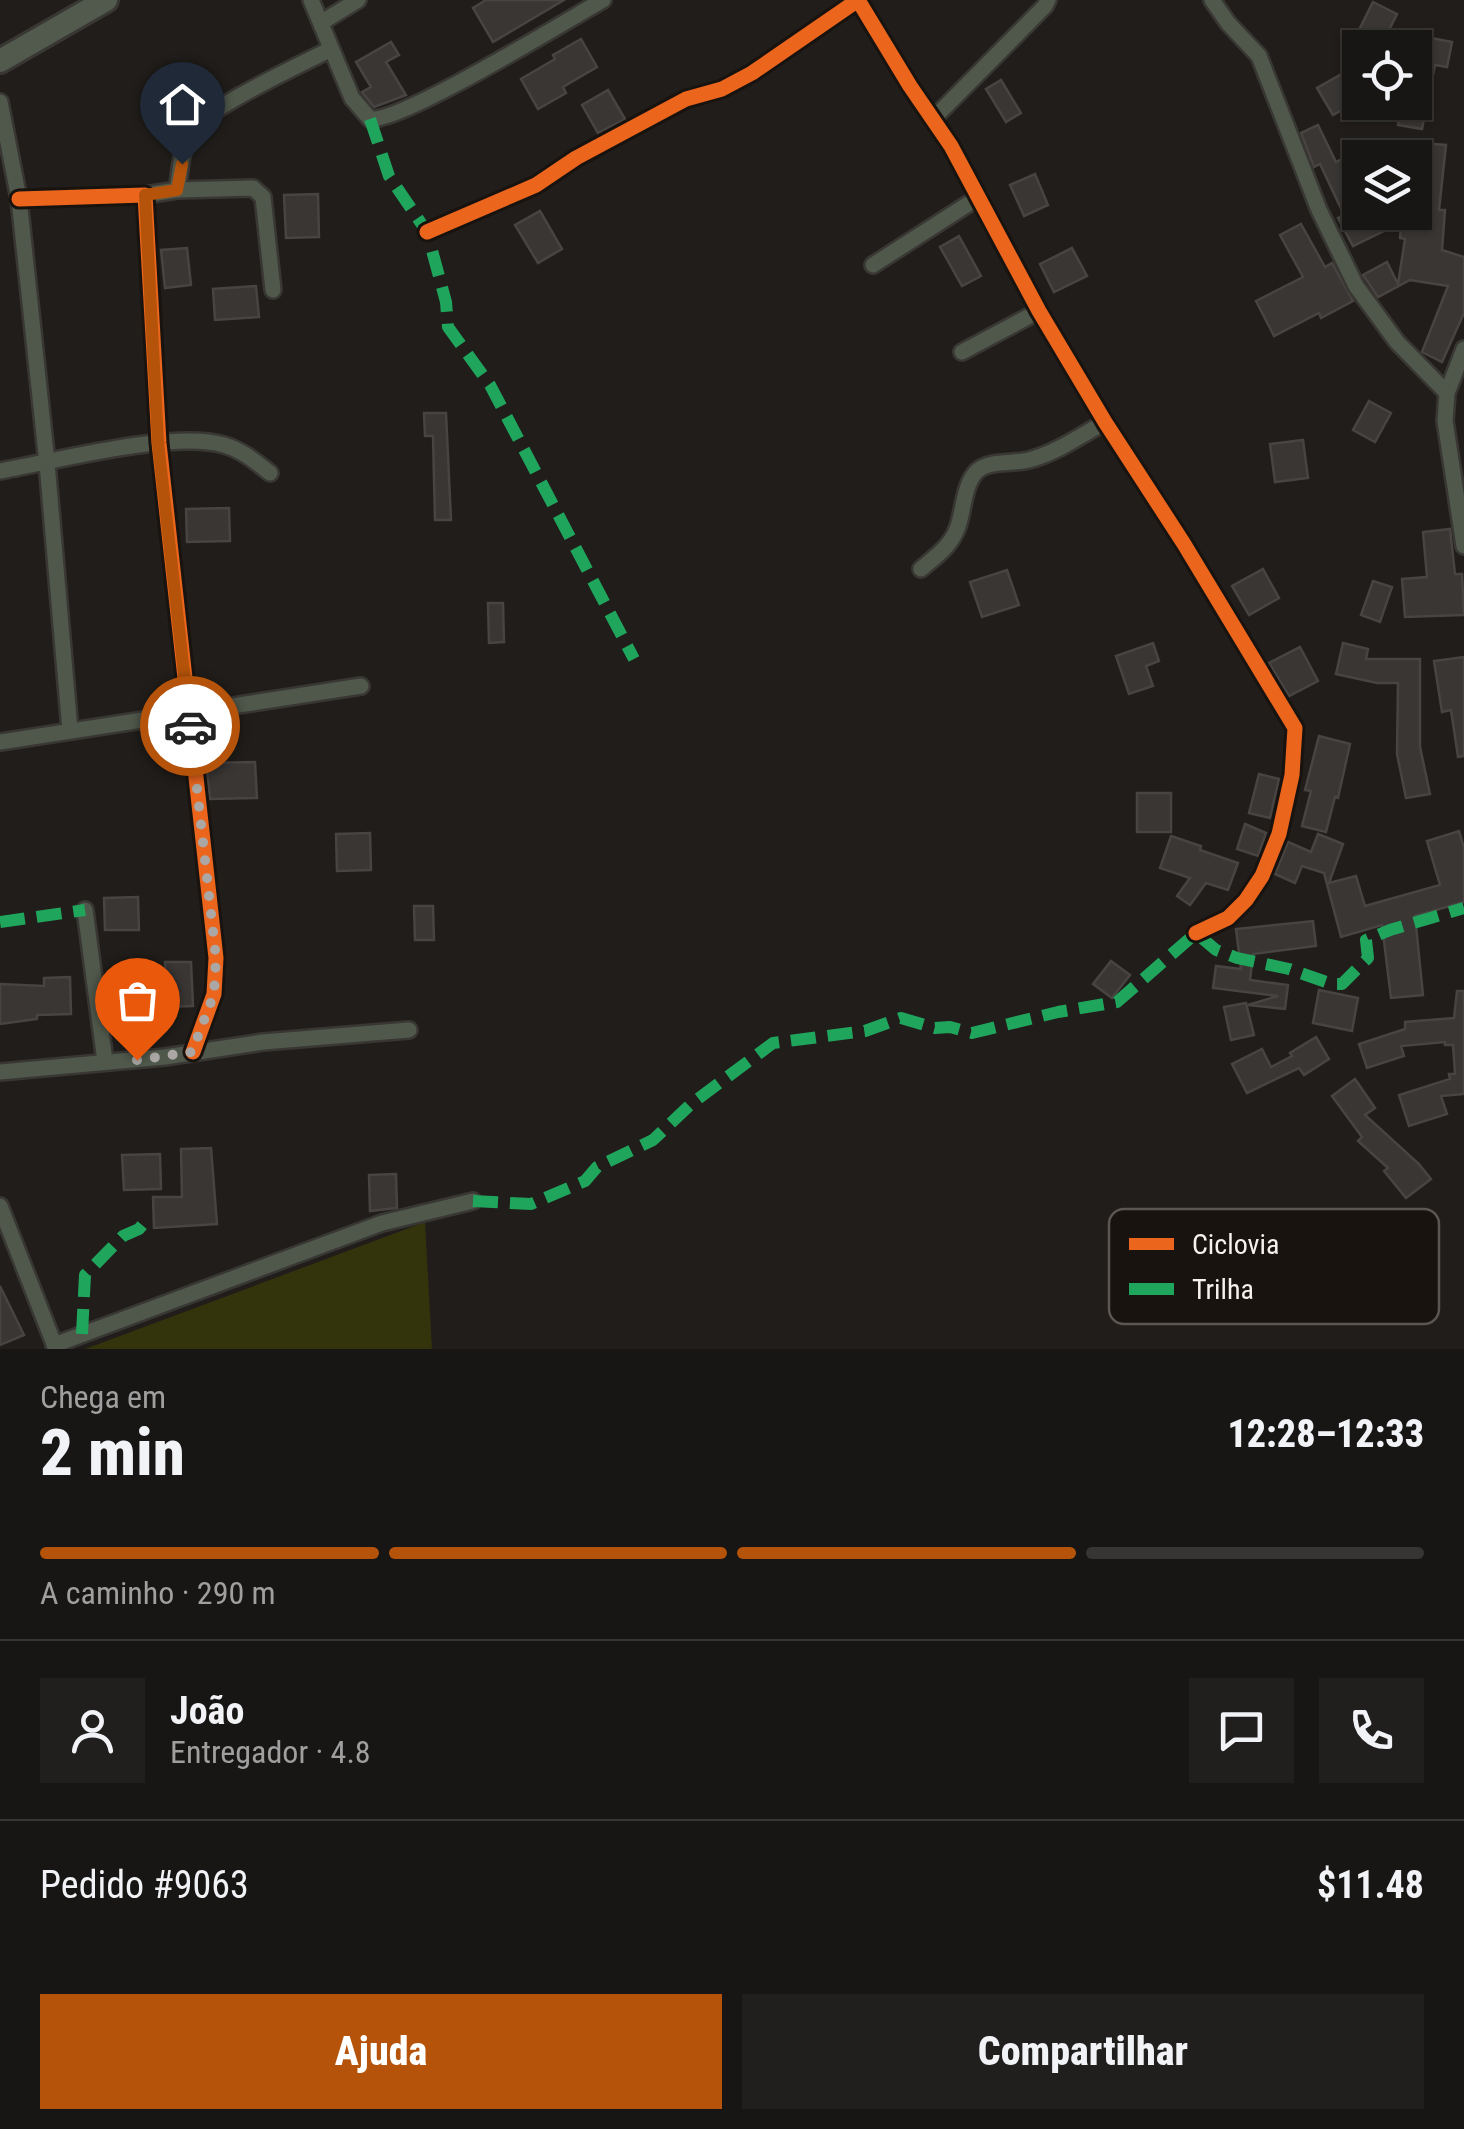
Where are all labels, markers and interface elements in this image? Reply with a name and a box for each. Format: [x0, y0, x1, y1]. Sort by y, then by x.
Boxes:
map controls [1342, 30, 1432, 230]
button: locate [1342, 30, 1432, 120]
pin [140, 62, 225, 165]
icon: home [155, 77, 210, 132]
button: layers [1342, 140, 1432, 230]
courier [140, 676, 240, 776]
icon: car [163, 699, 218, 754]
pin [95, 958, 180, 1061]
icon: bag [110, 973, 165, 1028]
legend [1109, 1209, 1439, 1324]
text: Ciclovia [1192, 1228, 1279, 1261]
text: Trilha [1192, 1273, 1254, 1306]
text: Chega em [40, 1378, 166, 1416]
text: 12:28–12:33 [1227, 1412, 1424, 1456]
text: 2 min [40, 1415, 185, 1491]
text: A caminho · 290 m [40, 1574, 276, 1612]
button: person [40, 1678, 145, 1783]
button: chat [1189, 1678, 1294, 1783]
button: phone [1319, 1678, 1424, 1783]
text: João [170, 1689, 244, 1733]
text: Entregador · 4.8 [170, 1733, 371, 1771]
text: Pedido #9063 [40, 1863, 249, 1907]
text: $11.48 [1317, 1863, 1424, 1907]
button: Ajuda [40, 1994, 722, 2109]
button: Compartilhar [742, 1994, 1424, 2109]

